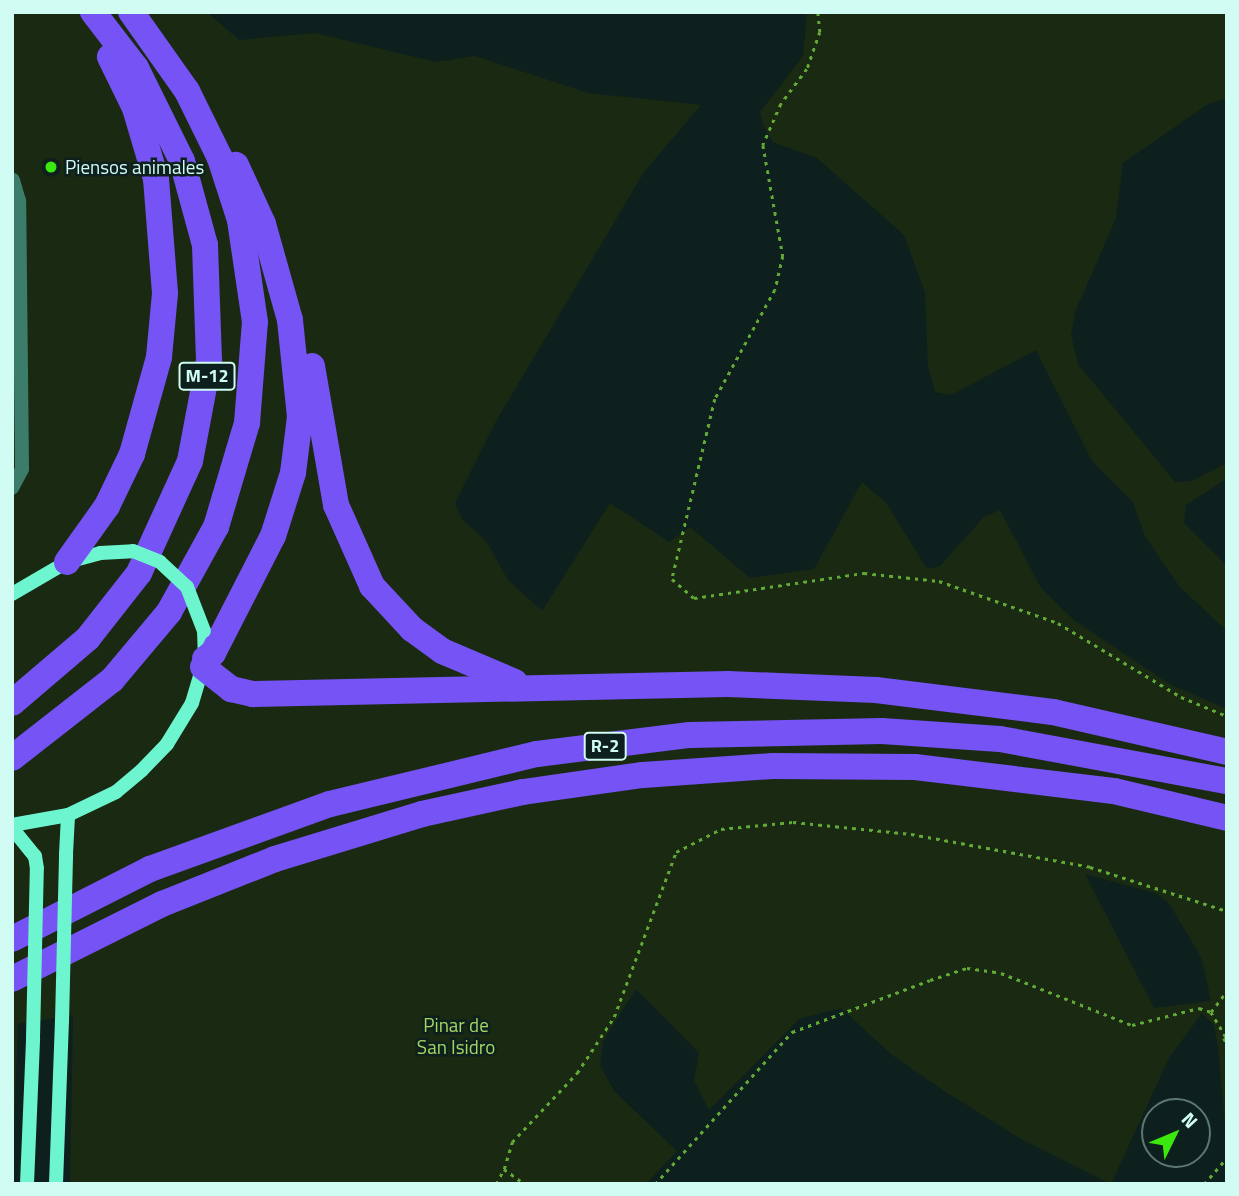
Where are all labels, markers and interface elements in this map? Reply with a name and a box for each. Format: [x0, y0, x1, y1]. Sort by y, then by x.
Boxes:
place label: Piensos animales [65, 156, 204, 178]
marker: Piensos animales [43, 159, 59, 175]
road number: M-12 [177, 362, 237, 390]
road number: R-2 [582, 732, 628, 760]
park label: Pinar de San Isidro [417, 1014, 495, 1058]
north arrow [1141, 1098, 1211, 1168]
text: N [1175, 1105, 1205, 1134]

